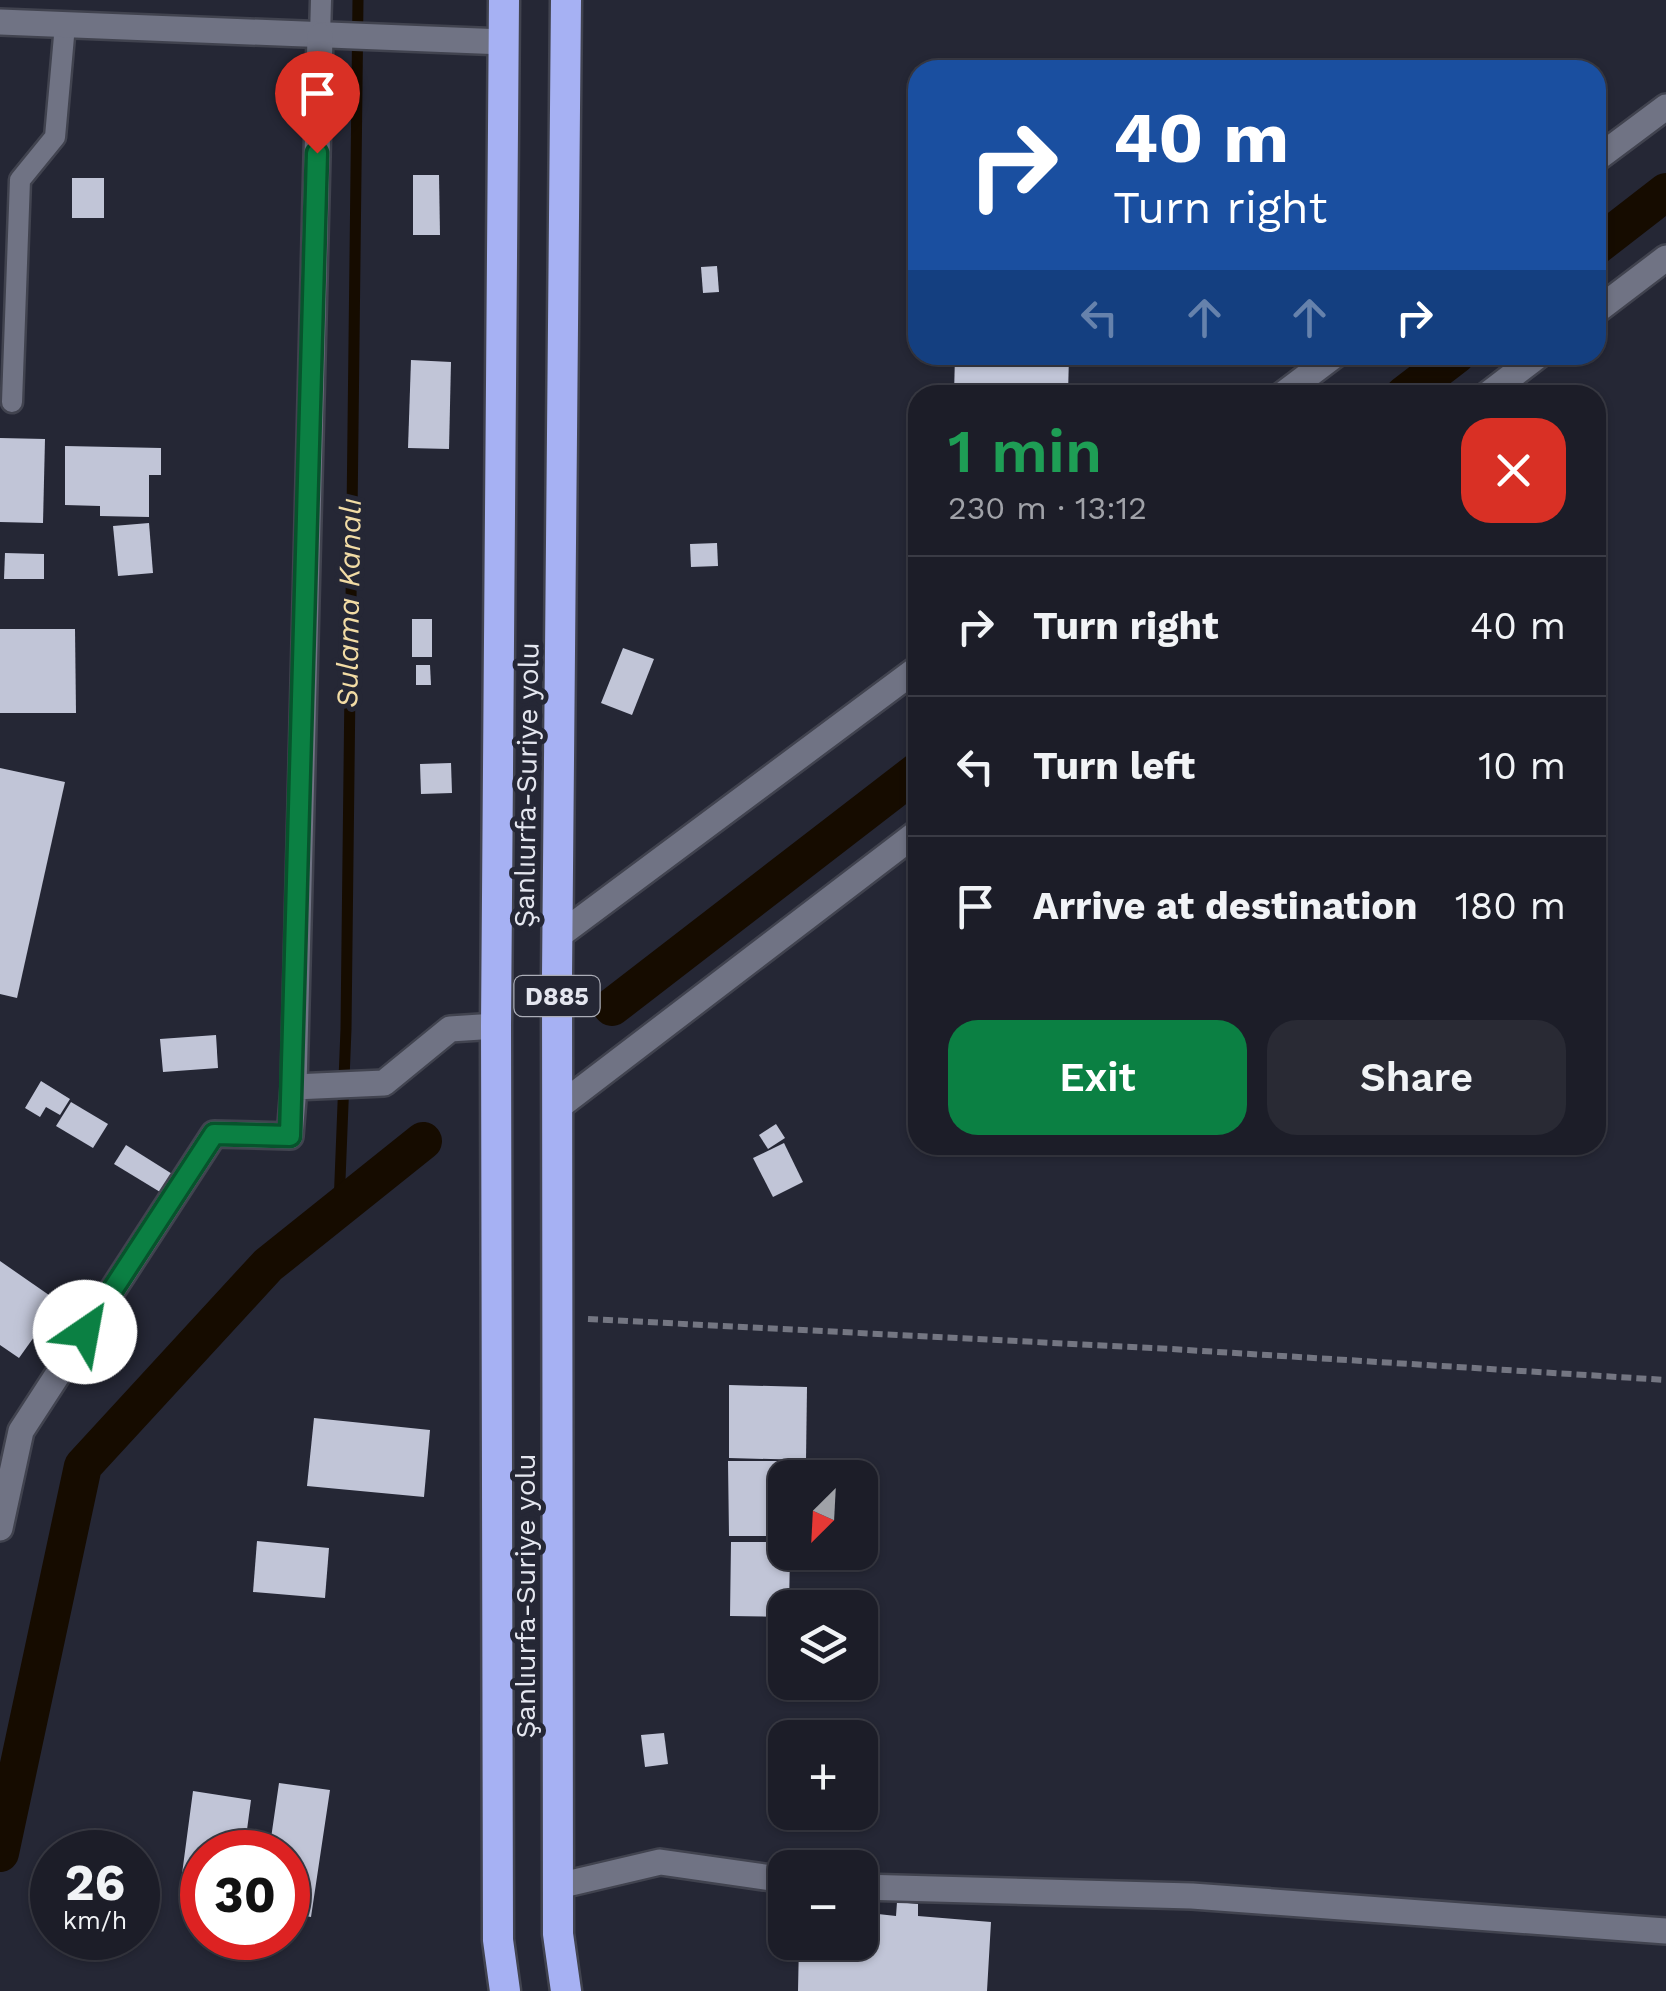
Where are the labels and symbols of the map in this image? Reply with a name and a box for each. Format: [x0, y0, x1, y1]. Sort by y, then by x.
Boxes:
pin [275, 51, 360, 154]
water label: Sulama Kanalı [329, 498, 368, 708]
street label: Şanlıurfa-Suriye yolu [508, 642, 545, 928]
road number: D885 [514, 976, 600, 1016]
position arrow [33, 1280, 137, 1384]
street label: Şanlıurfa-Suriye yolu [509, 1453, 542, 1739]
north arrow [768, 1460, 878, 1570]
speed limit sign: 30 [180, 1830, 310, 1960]

